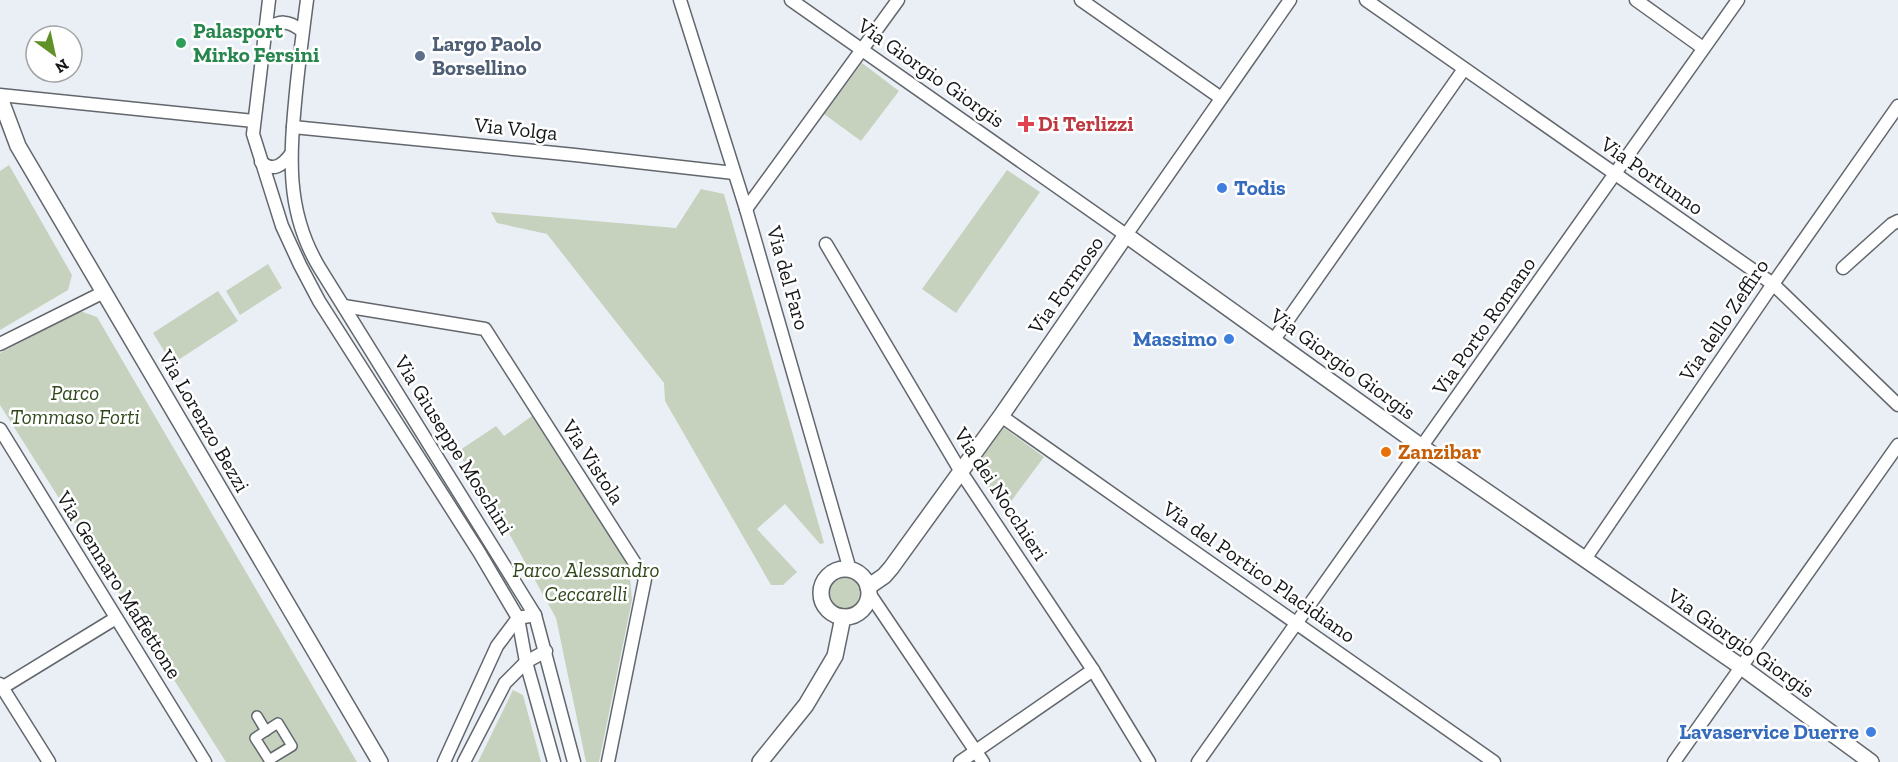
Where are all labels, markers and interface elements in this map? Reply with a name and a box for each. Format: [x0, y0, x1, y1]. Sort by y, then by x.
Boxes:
street label: Via Giorgio Giorgis [852, 12, 1010, 133]
place label: Palasport Mirko Fersini [193, 18, 319, 67]
north arrow [24, 24, 84, 84]
place label: Largo Paolo Borsellino [432, 31, 541, 80]
marker: Palasport Mirko Fersini [174, 36, 188, 50]
marker: Largo Paolo Borsellino [413, 49, 427, 63]
text: N [52, 55, 72, 77]
place label: Di Terlizzi [1038, 111, 1133, 136]
street label: Via Volga [472, 112, 559, 145]
marker: Di Terlizzi [1019, 117, 1033, 131]
street label: Via Portunno [1595, 130, 1708, 220]
place label: Todis [1234, 175, 1286, 200]
marker: Todis [1215, 181, 1229, 195]
street label: Via del Faro [761, 222, 815, 333]
street label: Via Formoso [1022, 231, 1108, 339]
street label: Via Porto Romano [1426, 252, 1541, 400]
street label: Via dello Zeffiro [1673, 254, 1774, 386]
street label: Via Giorgio Giorgis [1265, 302, 1421, 425]
place label: Massimo [1133, 326, 1217, 351]
marker: Massimo [1222, 332, 1236, 346]
street label: Via Lorenzo Bezzi [153, 344, 255, 496]
street label: Via Giuseppe Moschini [389, 350, 520, 539]
park label: Parco Tommaso Forti [10, 380, 140, 429]
street label: Via Vistola [556, 414, 630, 509]
street label: Via dei Nocchieri [949, 422, 1054, 565]
place label: Zanzibar [1398, 439, 1481, 464]
marker: Zanzibar [1379, 445, 1393, 459]
street label: Via Gennaro Maffettone [51, 486, 187, 683]
street label: Via del Portico Placidiano [1157, 495, 1360, 648]
park label: Parco Alessandro Ceccarelli [512, 557, 660, 606]
street label: Via Giorgio Giorgis [1662, 582, 1820, 703]
place label: Lavaservice Duerre [1679, 719, 1859, 744]
marker: Lavaservice Duerre [1864, 725, 1878, 739]

